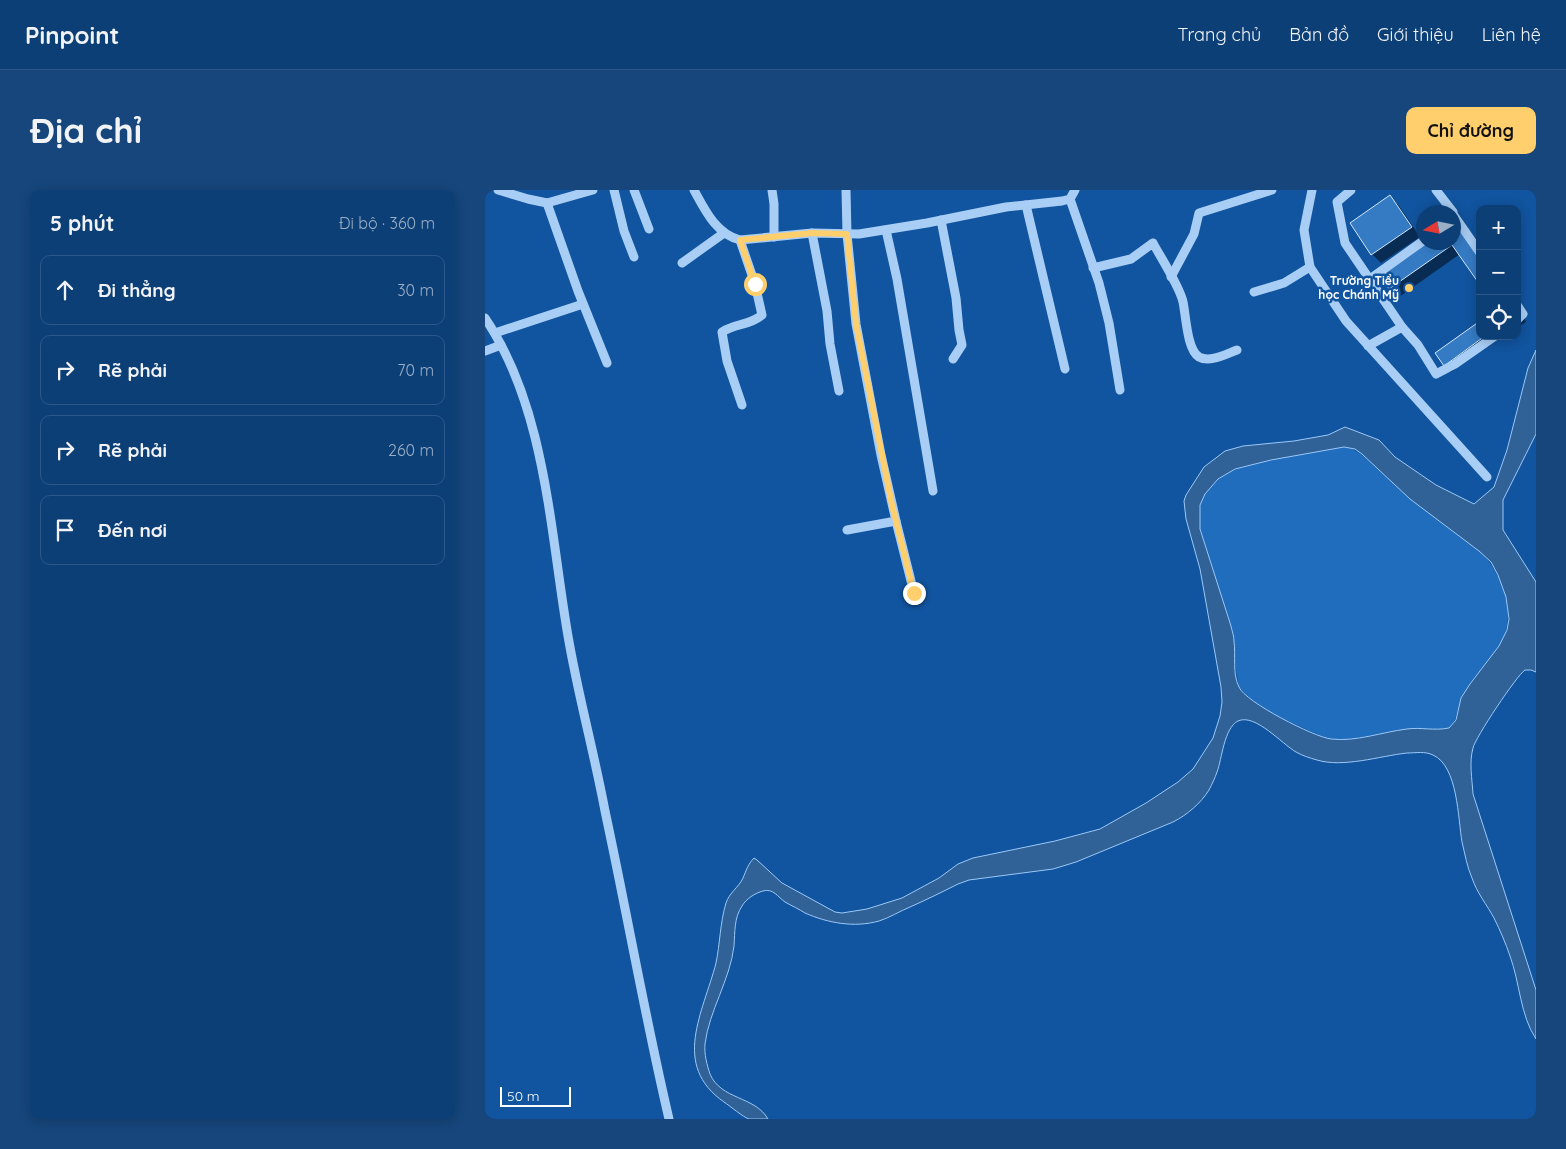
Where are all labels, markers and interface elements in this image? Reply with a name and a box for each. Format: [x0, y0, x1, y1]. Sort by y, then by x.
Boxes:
text: Pinpoint [25, 20, 119, 50]
text: Trang chủ [1178, 23, 1261, 46]
text: Bản đồ [1289, 23, 1349, 46]
text: Giới thiệu [1377, 23, 1454, 46]
text: Liên hệ [1482, 23, 1541, 46]
button: Chỉ đường [1406, 107, 1536, 154]
text: Địa chỉ [30, 108, 142, 152]
north arrow [1416, 205, 1461, 250]
map controls [1476, 205, 1521, 340]
button: + [1476, 205, 1521, 250]
text: 5 phút [50, 210, 114, 236]
text: Đi bộ · 360 m [339, 213, 435, 233]
button: − [1476, 250, 1521, 295]
route start [744, 273, 767, 296]
place label: Trường Tiểu học Chánh Mỹ [1318, 273, 1399, 302]
icon: ahead [51, 276, 79, 304]
text: Đi thẳng [98, 278, 176, 302]
text: 30 m [397, 280, 434, 300]
marker: Trường Tiểu học Chánh Mỹ [1403, 282, 1415, 294]
button: locate [1476, 295, 1521, 340]
icon: right [51, 356, 79, 384]
text: Rẽ phải [98, 358, 167, 382]
text: 70 m [397, 360, 434, 380]
icon: right [51, 436, 79, 464]
text: Rẽ phải [98, 438, 167, 462]
text: 260 m [388, 440, 434, 460]
icon: arrive [51, 516, 79, 544]
text: Đến nơi [98, 518, 167, 542]
route end [903, 582, 926, 605]
scale bar [500, 1084, 571, 1107]
text: 50 m [507, 1087, 540, 1105]

